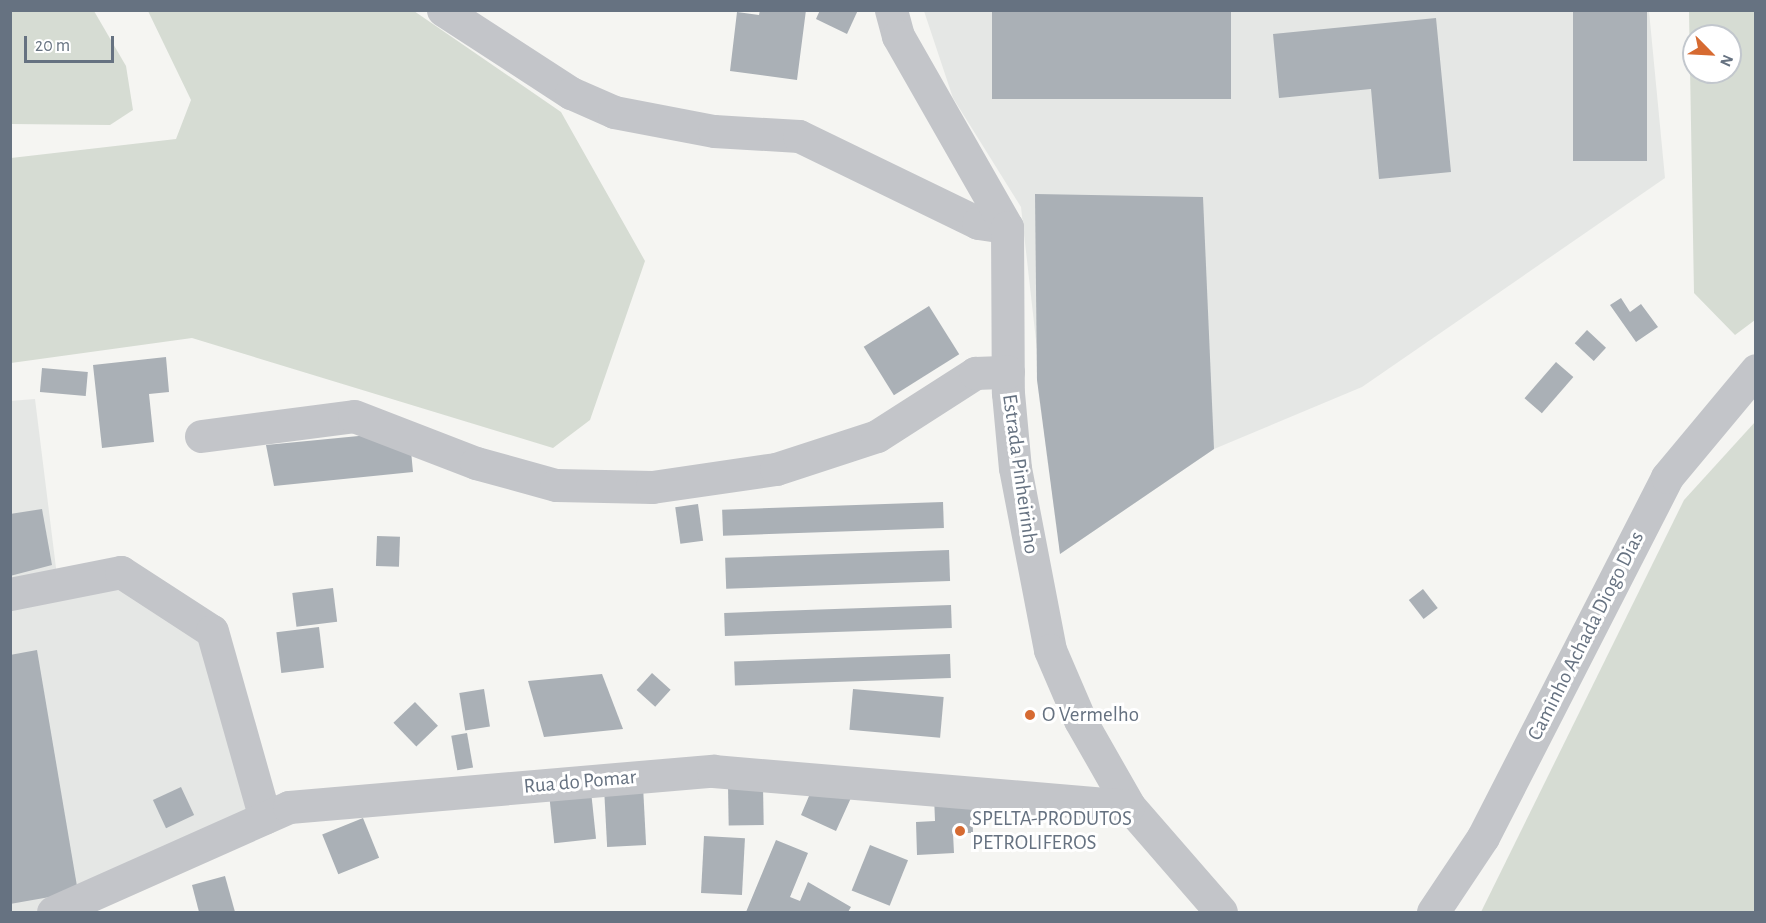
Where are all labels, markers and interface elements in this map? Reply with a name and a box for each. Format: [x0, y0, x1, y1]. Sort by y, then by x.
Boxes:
scale bar [27, 24, 117, 62]
north arrow [1682, 24, 1742, 84]
text: 20 m [35, 37, 70, 55]
text: N [1717, 52, 1736, 69]
street label: Estrada Pinheirinho [996, 392, 1044, 556]
street label: Caminho Achada Diogo Dias [1522, 527, 1650, 745]
place label: O Vermelho [1042, 702, 1139, 728]
marker: O Vermelho [1023, 708, 1037, 722]
street label: Rua do Pomar [523, 765, 637, 799]
place label: SPELTA-PRODUTOS PETROLIFEROS [972, 806, 1132, 856]
marker: SPELTA-PRODUTOS PETROLIFEROS [953, 824, 967, 838]

